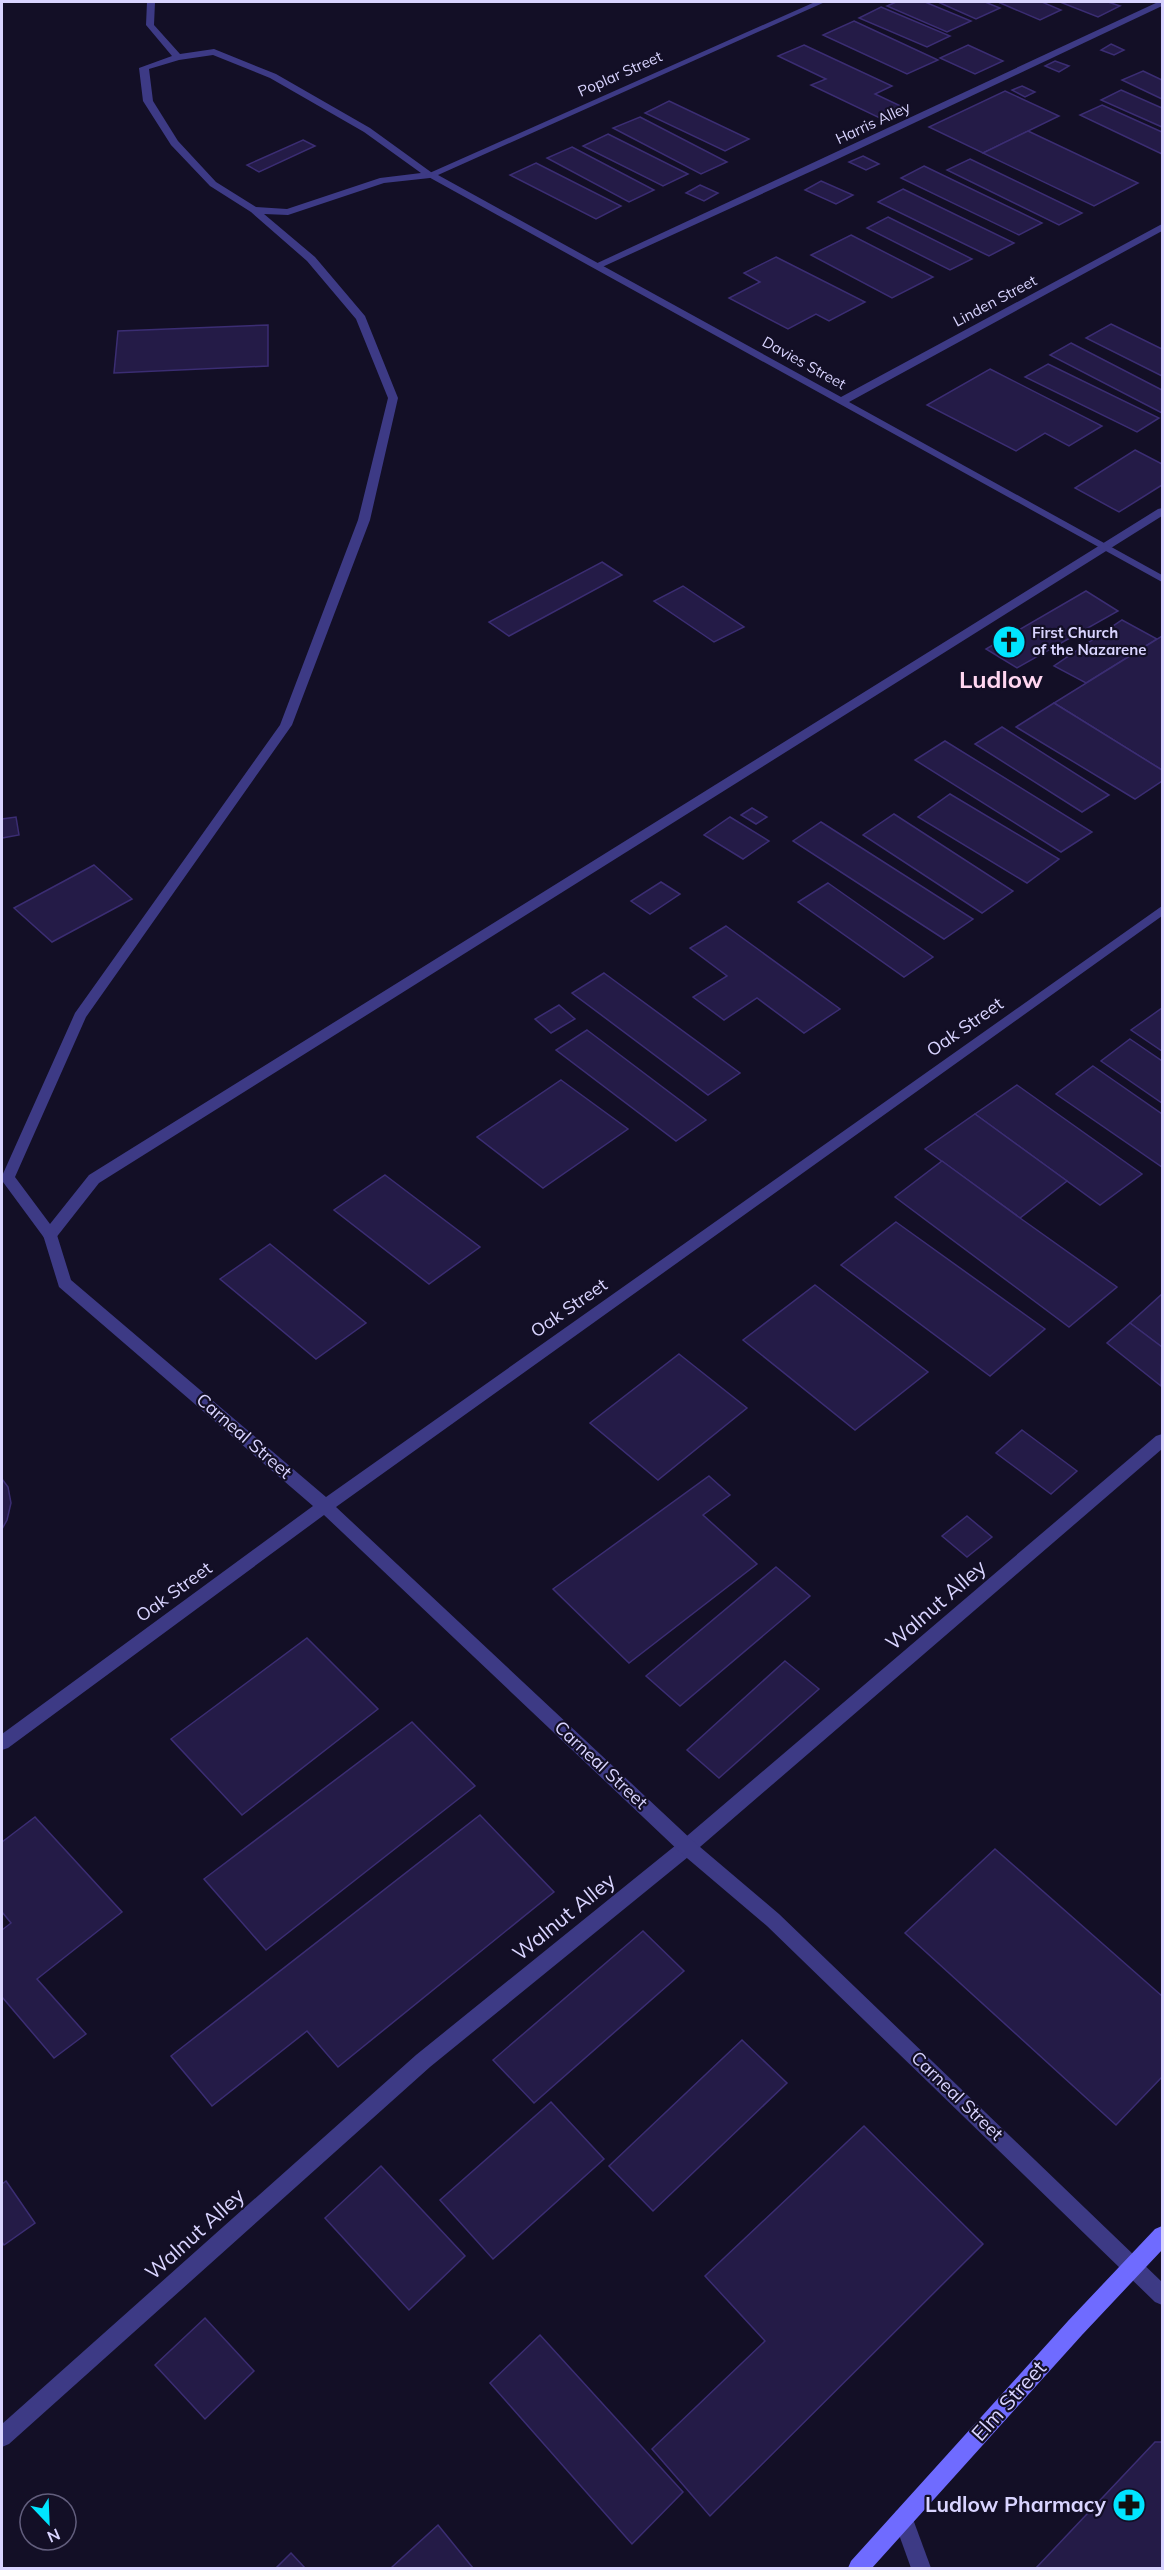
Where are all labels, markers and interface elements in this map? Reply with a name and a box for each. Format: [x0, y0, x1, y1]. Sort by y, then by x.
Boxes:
street label: Poplar Street [575, 46, 665, 101]
street label: Harris Alley [832, 97, 913, 148]
street label: Linden Street [950, 271, 1040, 331]
street label: Davies Street [759, 332, 849, 393]
place label: First Church of the Nazarene [1032, 623, 1147, 659]
church icon: First Church of the Nazarene [991, 624, 1027, 660]
district label: Ludlow [959, 664, 1043, 694]
street label: Oak Street [922, 992, 1008, 1061]
street label: Oak Street [526, 1273, 612, 1342]
street label: Carneal Street [192, 1388, 297, 1483]
street label: Walnut Alley [880, 1553, 991, 1655]
street label: Oak Street [131, 1556, 216, 1627]
street label: Carneal Street [550, 1716, 653, 1814]
street label: Walnut Alley [507, 1867, 620, 1966]
street label: Carneal Street [906, 2046, 1008, 2145]
street label: Walnut Alley [139, 2182, 249, 2285]
street label: Elm Street [965, 2355, 1051, 2446]
pharmacy icon: Ludlow Pharmacy [1111, 2487, 1147, 2523]
place label: Ludlow Pharmacy [925, 2491, 1107, 2517]
north arrow [18, 2492, 78, 2552]
text: N [44, 2524, 63, 2547]

